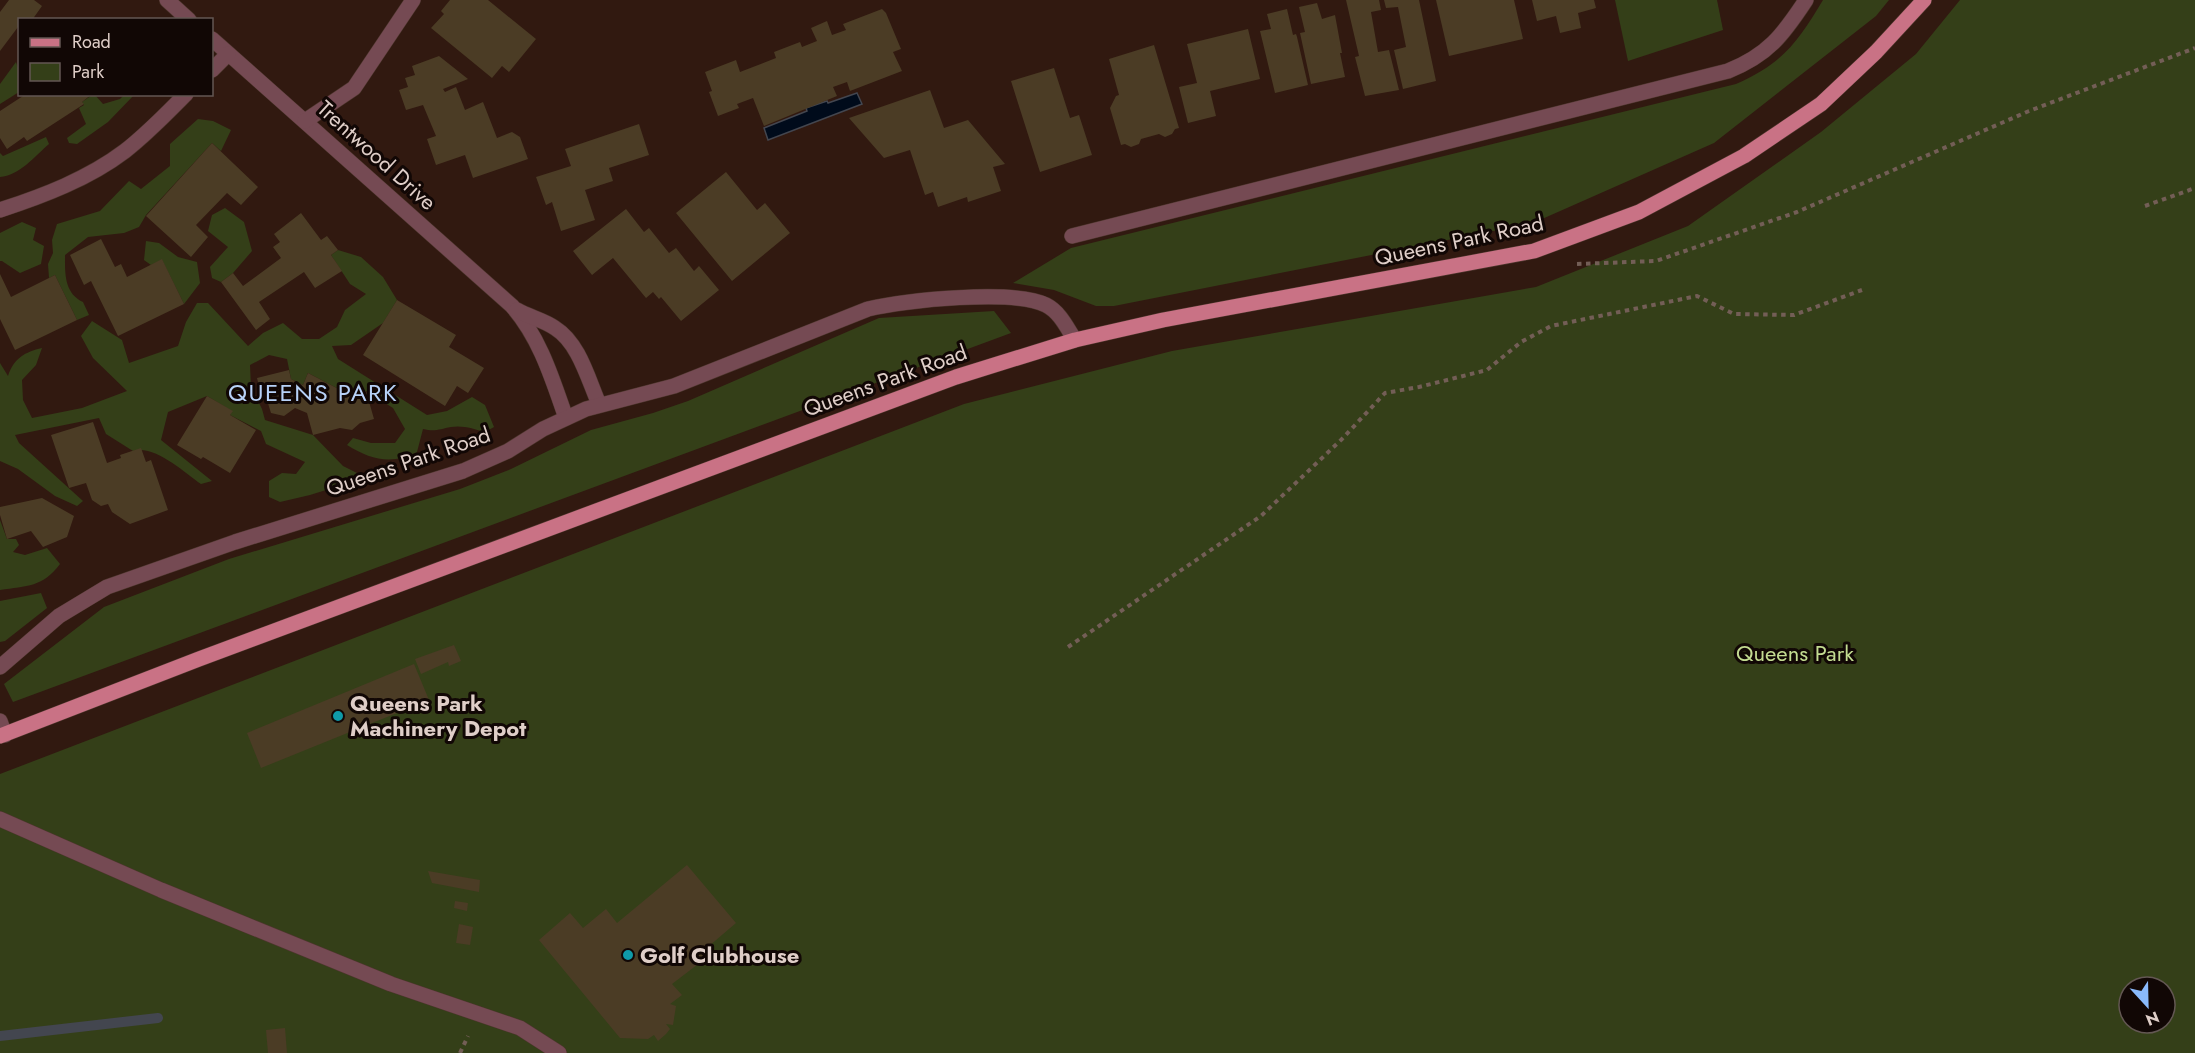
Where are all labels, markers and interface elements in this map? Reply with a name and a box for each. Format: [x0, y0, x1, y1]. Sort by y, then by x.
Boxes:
legend [18, 18, 213, 96]
text: Road [72, 29, 111, 55]
text: Park [72, 59, 104, 85]
street label: Trentwood Drive [310, 93, 444, 217]
street label: Queens Park Road [1372, 206, 1546, 274]
street label: Queens Park Road [799, 336, 971, 424]
district label: QUEENS PARK [228, 375, 398, 410]
street label: Queens Park Road [322, 418, 494, 504]
park label: Queens Park [1736, 637, 1854, 669]
place label: Queens Park Machinery Depot [350, 687, 526, 744]
marker: Queens Park Machinery Depot [331, 709, 345, 723]
place label: Golf Clubhouse [640, 939, 799, 971]
marker: Golf Clubhouse [621, 948, 635, 962]
north arrow [2117, 975, 2177, 1035]
text: N [2142, 1005, 2163, 1031]

